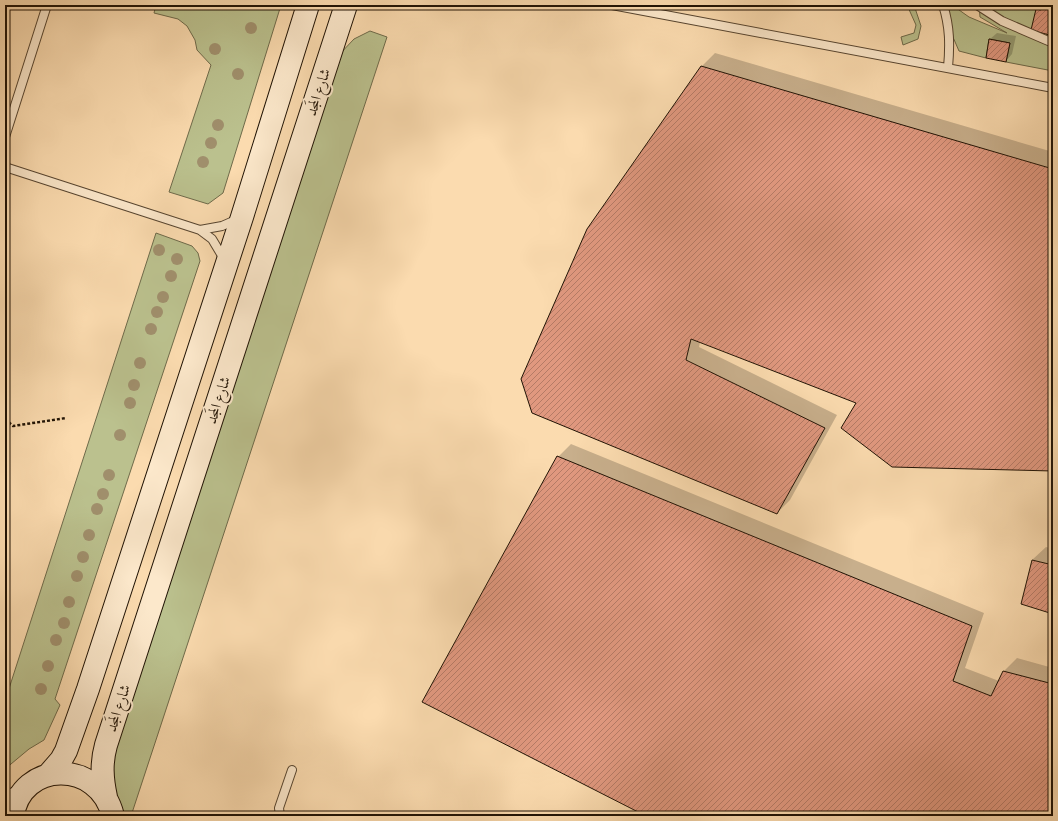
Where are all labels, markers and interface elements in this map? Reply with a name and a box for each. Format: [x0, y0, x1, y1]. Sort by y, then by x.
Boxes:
street label: شارع المَجد [300, 65, 338, 119]
street label: شارع المَجد [200, 373, 238, 427]
street label: شارع المَجد [100, 681, 138, 735]

